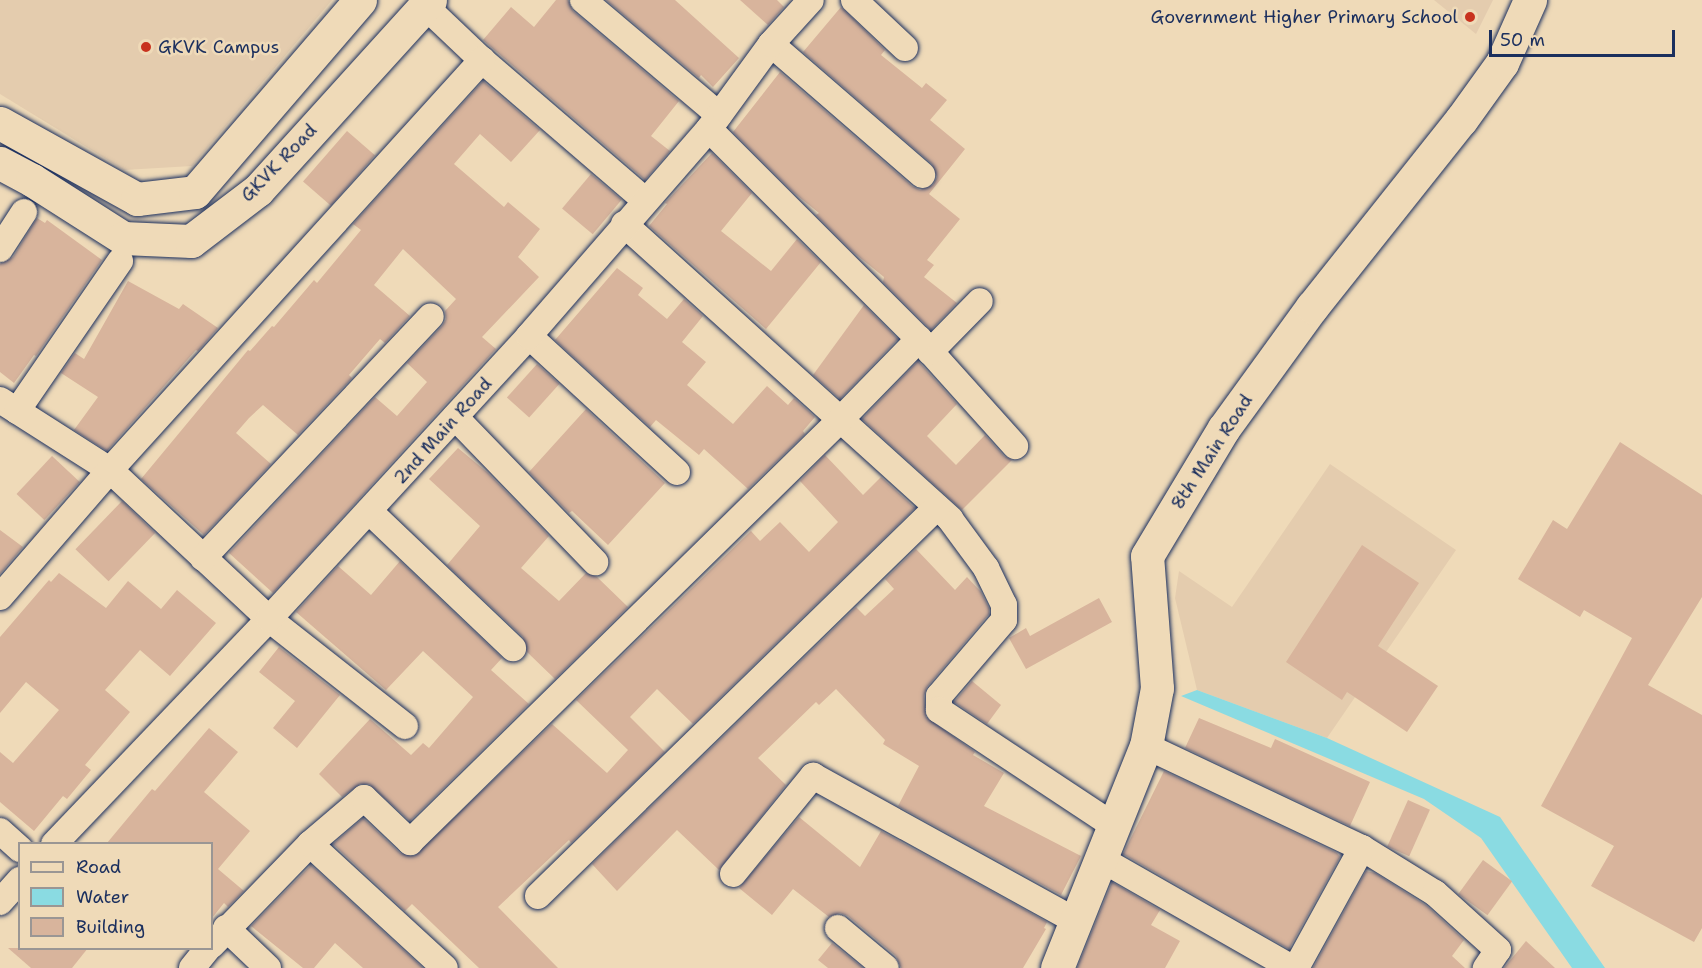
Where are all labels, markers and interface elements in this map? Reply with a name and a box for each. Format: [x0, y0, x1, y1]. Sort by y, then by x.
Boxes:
place label: Government Higher Primary School [1151, 6, 1458, 28]
marker: Government Higher Primary School [1463, 10, 1477, 24]
scale bar [1492, 18, 1678, 56]
text: 50 m [1500, 28, 1545, 52]
place label: GKVK Campus [158, 36, 279, 58]
marker: GKVK Campus [139, 40, 153, 54]
street label: GKVK Road [237, 120, 321, 206]
street label: 2nd Main Road [389, 373, 497, 489]
street label: 8th Main Road [1167, 390, 1257, 514]
legend [18, 842, 213, 950]
text: Road [76, 855, 121, 879]
text: Water [76, 885, 129, 909]
text: Building [76, 915, 145, 939]

